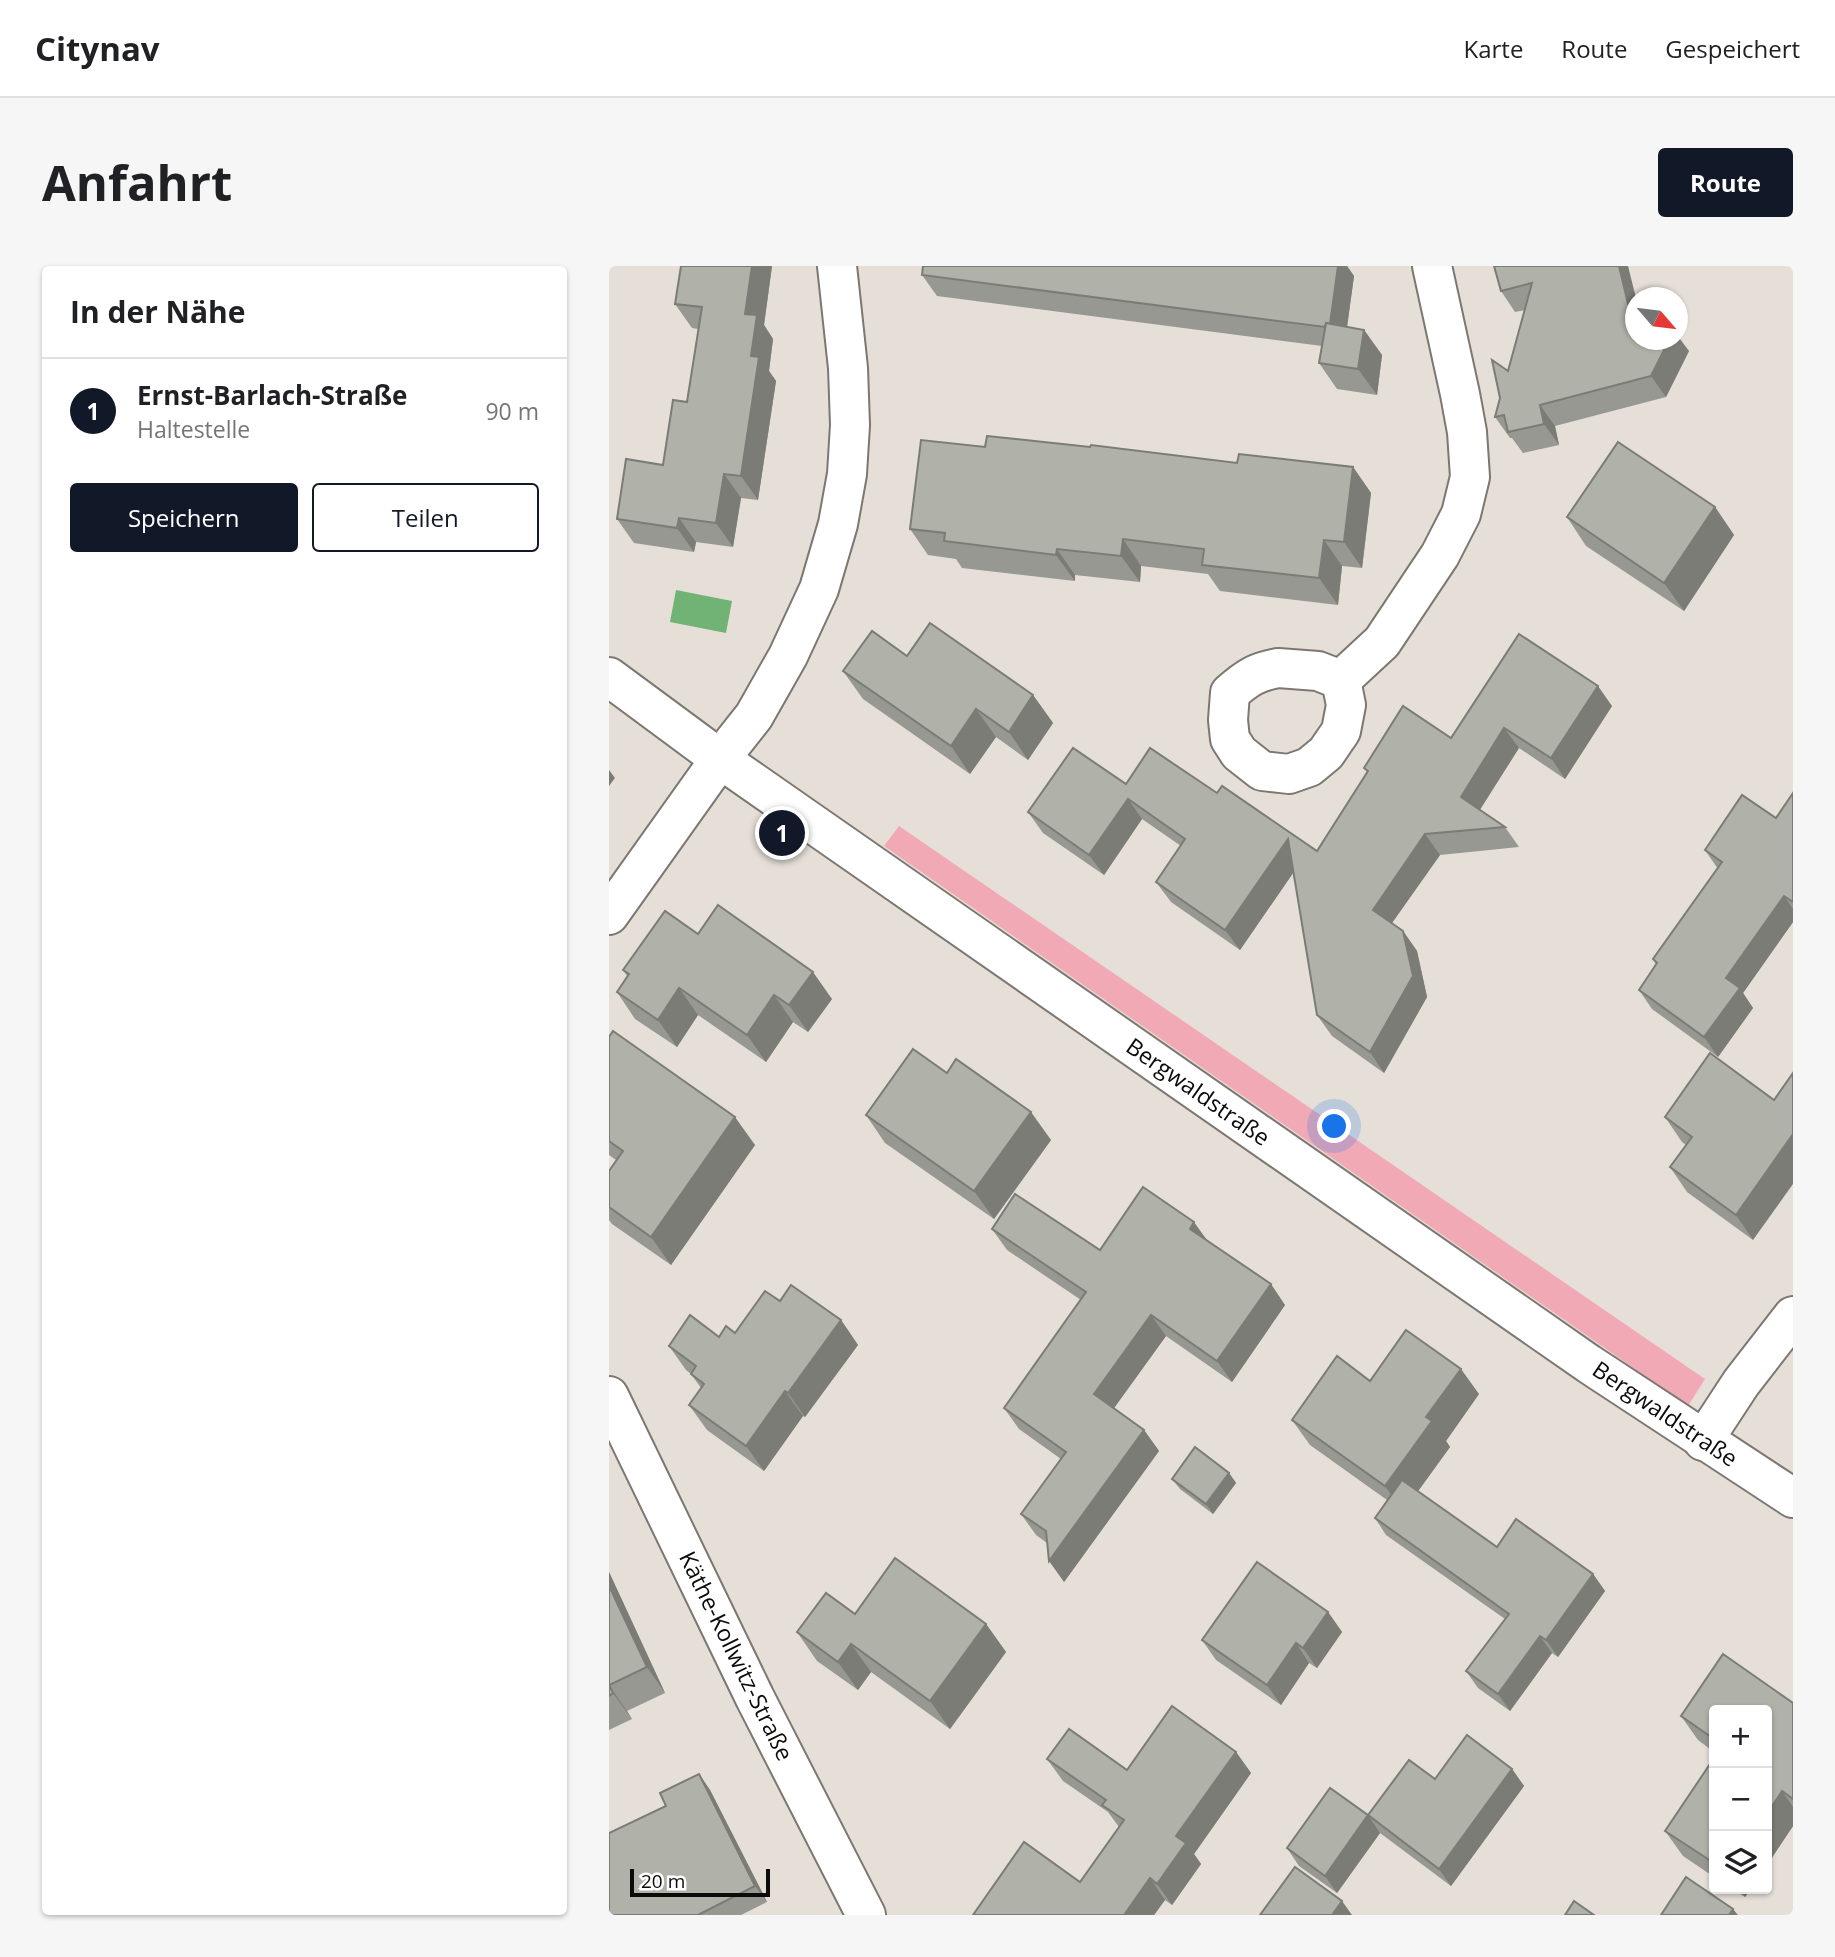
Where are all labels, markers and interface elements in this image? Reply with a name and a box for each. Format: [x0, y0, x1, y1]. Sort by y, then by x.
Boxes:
text: Citynav [35, 26, 160, 71]
text: Karte [1463, 32, 1523, 65]
text: Route [1561, 32, 1627, 65]
text: Gespeichert [1665, 32, 1800, 65]
button: Route [1658, 148, 1793, 217]
text: Anfahrt [42, 149, 232, 215]
north arrow [1625, 287, 1688, 350]
text: In der Nähe [70, 291, 246, 332]
text: Ernst-Barlach-Straße [137, 377, 407, 413]
text: 1 [86, 395, 100, 427]
text: 90 m [485, 395, 539, 427]
text: Haltestelle [137, 413, 250, 445]
button: Speichern [70, 483, 298, 552]
button: Teilen [312, 483, 539, 552]
pin: 1 [759, 807, 805, 859]
street label: Bergwaldstraße [1120, 1030, 1277, 1153]
your location [1317, 1109, 1351, 1143]
street label: Bergwaldstraße [1587, 1353, 1744, 1474]
street label: Käthe-Kollwitz-Straße [672, 1546, 802, 1766]
map controls [1709, 1705, 1772, 1894]
button: + [1709, 1705, 1772, 1768]
button: − [1709, 1768, 1772, 1831]
button: layers [1709, 1831, 1772, 1894]
scale bar [630, 1866, 770, 1898]
text: 20 m [641, 1868, 685, 1894]

